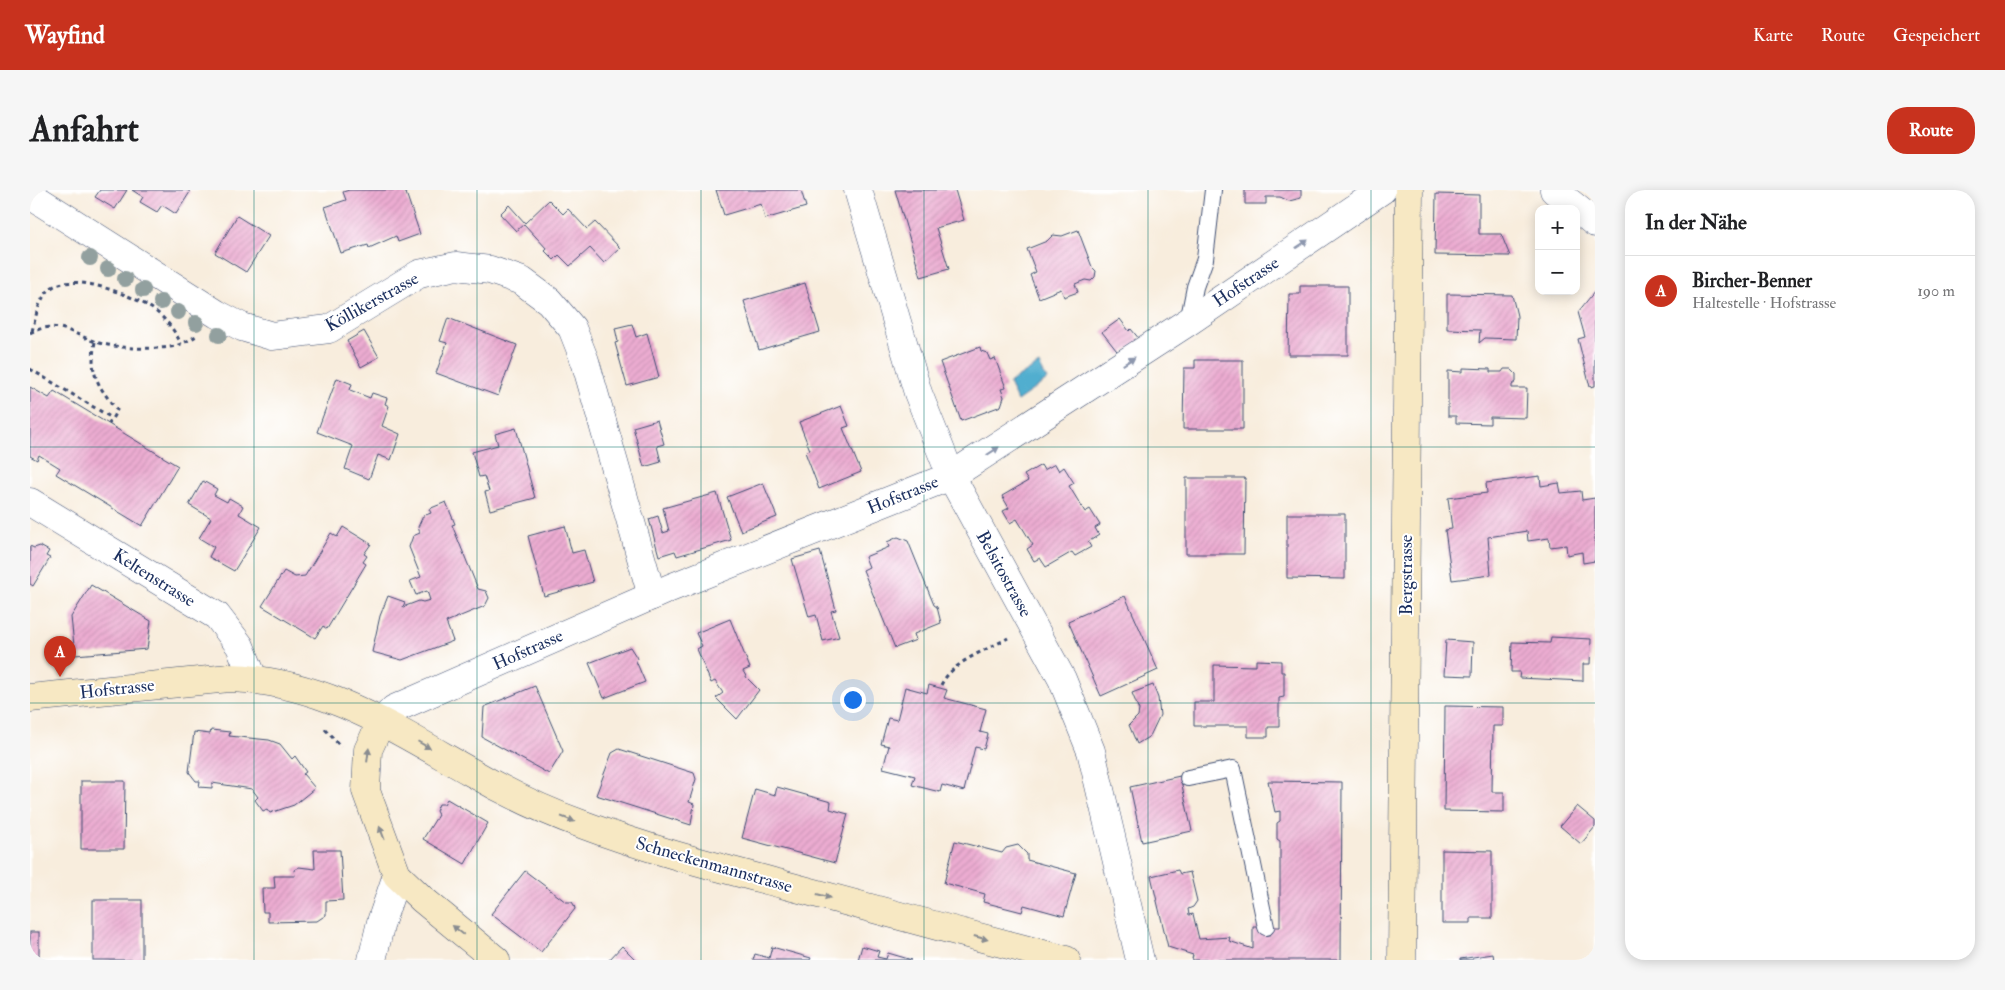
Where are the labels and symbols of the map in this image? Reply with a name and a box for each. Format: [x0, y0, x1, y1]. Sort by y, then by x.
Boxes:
one-way arrow [1295, 239, 1308, 249]
street label: Hofstrasse [1208, 251, 1284, 313]
street label: Köllikerstrasse [321, 267, 423, 337]
one-way arrow [1122, 356, 1135, 366]
one-way arrow [986, 446, 1000, 456]
street label: Hofstrasse [864, 470, 943, 520]
street label: Belsitostrasse [971, 527, 1037, 622]
street label: Bergstrasse [1395, 534, 1418, 615]
street label: Keltenstrasse [108, 544, 200, 613]
street label: Hofstrasse [489, 624, 567, 676]
pin: A [44, 636, 76, 677]
street label: Hofstrasse [79, 674, 156, 704]
your location [840, 687, 866, 713]
one-way arrow [417, 741, 430, 750]
one-way arrow [364, 746, 372, 762]
one-way arrow [561, 816, 575, 824]
one-way arrow [378, 825, 386, 840]
street label: Schneckenmannstrasse [633, 832, 795, 898]
one-way arrow [817, 892, 832, 900]
one-way arrow [452, 924, 465, 935]
one-way arrow [974, 934, 989, 942]

